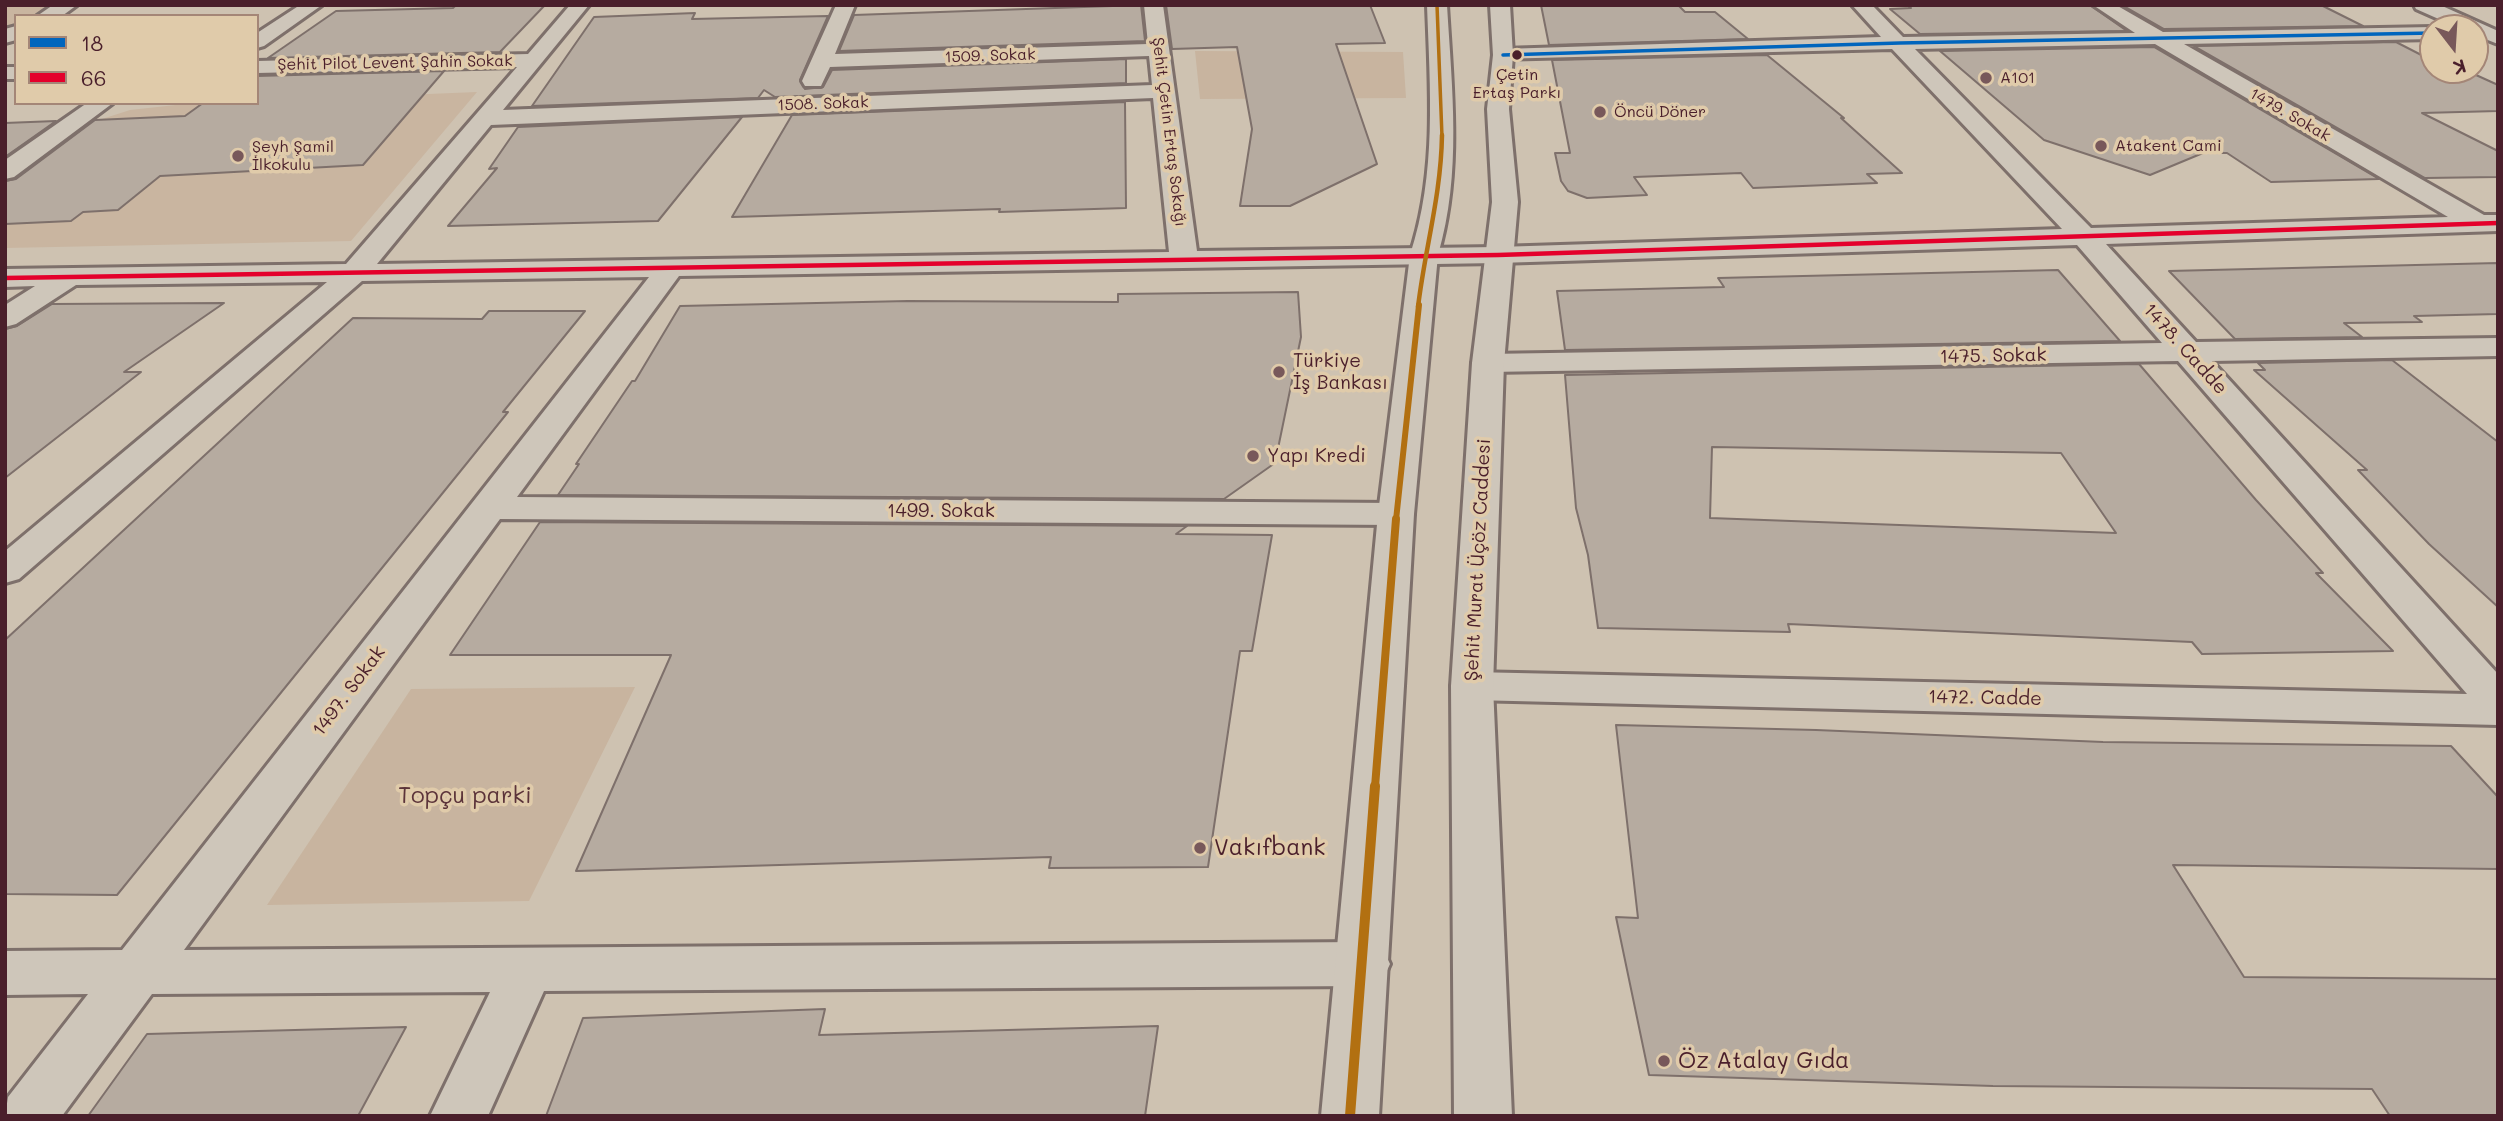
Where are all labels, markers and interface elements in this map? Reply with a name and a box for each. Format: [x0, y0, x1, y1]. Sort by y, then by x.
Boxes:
legend [14, 14, 259, 105]
north arrow [2419, 14, 2489, 84]
text: 18 [81, 29, 103, 56]
street label: Şehit Çetin Ertaş Sokağı [1148, 36, 1190, 228]
street label: 1509. Sokak [944, 45, 1036, 67]
marker: Çetin Ertaş Parkı [1510, 48, 1524, 62]
street label: Şehit Pilot Levent Şahin Sokak [277, 51, 513, 75]
text: K [2450, 54, 2469, 81]
text: 66 [81, 64, 106, 91]
place label: Çetin Ertaş Parkı [1473, 65, 1561, 103]
place label: A101 [2000, 68, 2035, 88]
marker: A101 [1978, 70, 1994, 86]
street label: 1479. Sokak [2246, 84, 2334, 146]
street label: 1508. Sokak [777, 93, 869, 115]
place label: Öncü Döner [1614, 102, 1706, 122]
marker: Öncü Döner [1592, 104, 1608, 120]
place label: Atakent Cami [2115, 136, 2222, 156]
place label: Şeyh Şamil İlkokulu [252, 137, 334, 175]
marker: Atakent Cami [2093, 138, 2109, 154]
marker: Şeyh Şamil İlkokulu [230, 148, 246, 164]
street label: 1478. Cadde [2138, 299, 2232, 399]
street label: 1475. Sokak [1939, 344, 2047, 368]
place label: Türkiye İş Bankası [1293, 350, 1388, 394]
marker: Türkiye İş Bankası [1271, 364, 1287, 380]
street label: Şehit Murat Üçöz Caddesi [1460, 438, 1496, 682]
place label: Yapı Kredi [1267, 445, 1366, 467]
marker: Yapı Kredi [1245, 448, 1261, 464]
street label: 1499. Sokak [887, 500, 995, 522]
street label: 1497. Sokak [308, 641, 390, 741]
street label: 1472. Cadde [1928, 686, 2042, 710]
park label: Topçu parki [398, 782, 532, 810]
place label: Vakıfbank [1214, 834, 1325, 862]
marker: Vakıfbank [1192, 840, 1208, 856]
place label: Öz Atalay Gıda [1678, 1047, 1849, 1075]
marker: Öz Atalay Gıda [1656, 1053, 1672, 1069]

